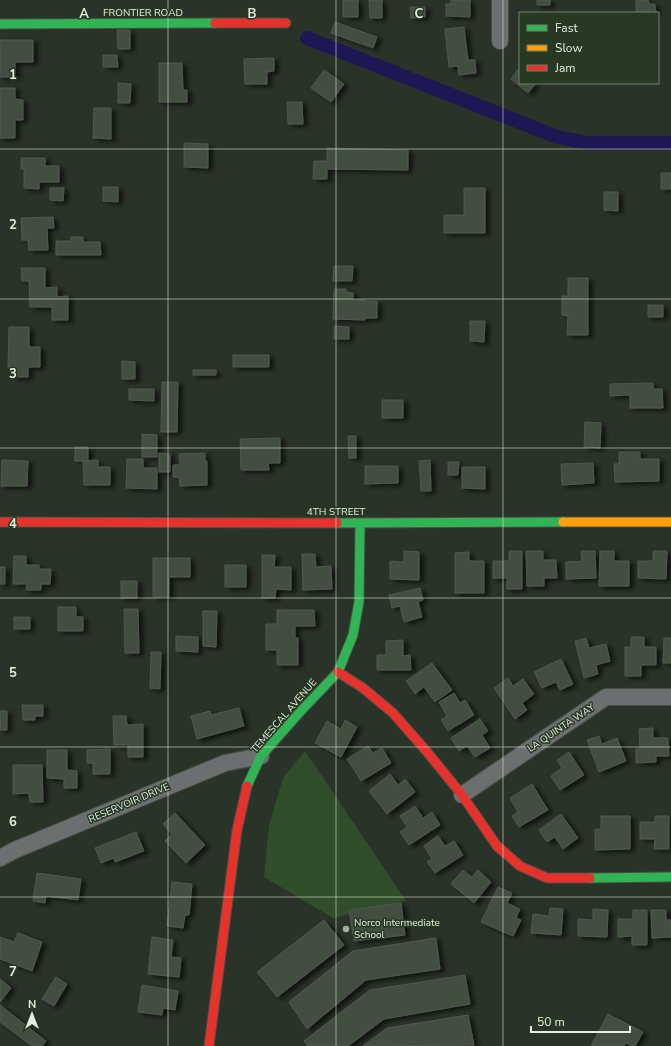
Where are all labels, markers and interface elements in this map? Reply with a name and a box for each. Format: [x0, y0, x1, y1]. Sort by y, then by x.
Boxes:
text: A [79, 5, 89, 23]
text: B [248, 5, 257, 23]
text: C [415, 5, 424, 23]
street label: FRONTIER ROAD [103, 6, 183, 20]
legend [519, 12, 659, 84]
text: Fast [555, 20, 578, 36]
text: Slow [555, 40, 583, 56]
text: Jam [554, 60, 576, 76]
text: 1 [9, 66, 17, 84]
text: 2 [9, 216, 17, 234]
text: 3 [9, 365, 17, 383]
street label: 4TH STREET [307, 505, 365, 519]
text: 4 [9, 515, 17, 533]
text: 5 [9, 664, 17, 682]
street label: TEMESCAL AVENUE [248, 676, 320, 756]
street label: LA QUINTA WAY [525, 700, 598, 756]
street label: RESERVOIR DRIVE [86, 780, 172, 826]
text: 6 [9, 813, 17, 831]
place label: Norco Intermediate School [354, 916, 440, 942]
marker: Norco Intermediate School [341, 924, 351, 934]
text: 7 [9, 963, 17, 981]
north arrow [12, 994, 52, 1034]
text: N [28, 997, 36, 1012]
scale bar [531, 1008, 630, 1034]
text: 50 m [537, 1014, 565, 1030]

